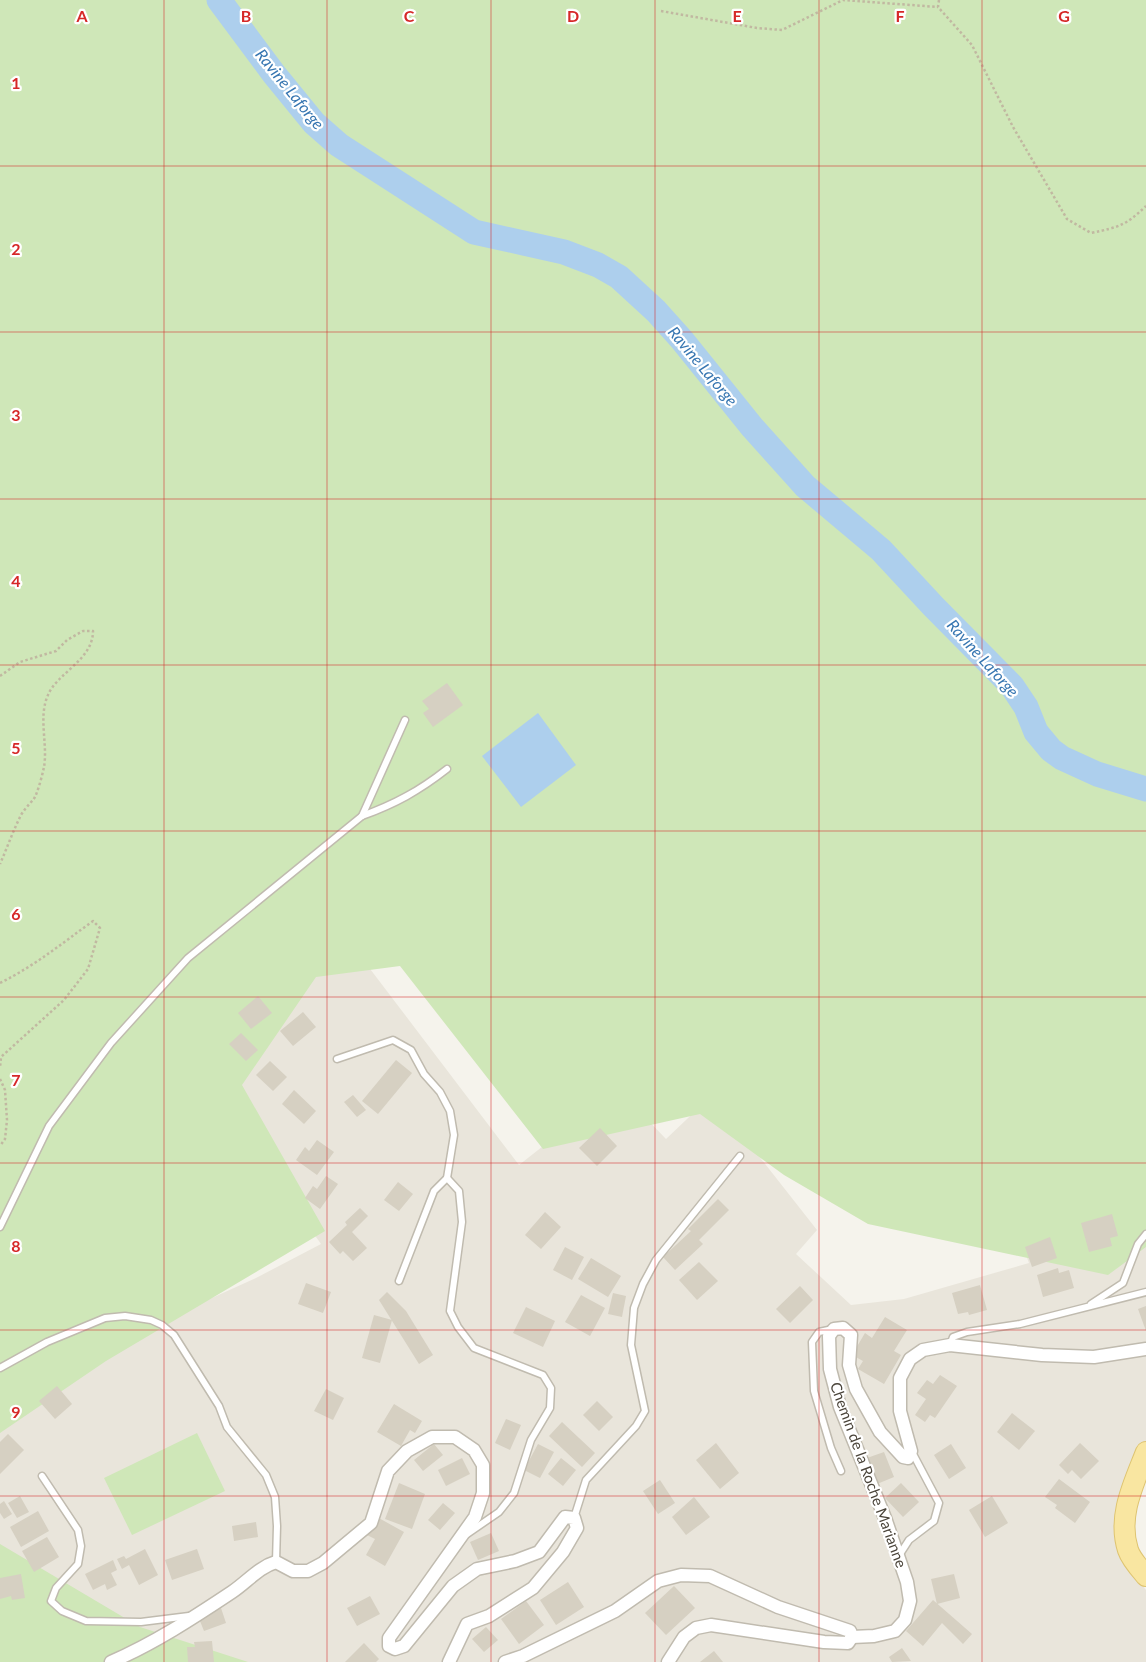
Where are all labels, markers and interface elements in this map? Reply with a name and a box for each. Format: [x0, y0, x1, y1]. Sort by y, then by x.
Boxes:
text: A [75, 6, 88, 25]
text: B [241, 6, 251, 25]
text: C [404, 6, 415, 25]
text: D [567, 6, 579, 25]
text: E [732, 6, 742, 25]
text: F [895, 6, 905, 25]
text: G [1058, 6, 1070, 25]
water label: Ravine Laforge [252, 45, 329, 133]
text: 1 [11, 73, 21, 92]
text: 2 [11, 239, 21, 258]
water label: Ravine Laforge [665, 322, 742, 409]
text: 3 [11, 405, 21, 424]
text: 4 [11, 571, 21, 590]
water label: Ravine Laforge [944, 615, 1023, 701]
text: 5 [11, 738, 21, 757]
text: 6 [11, 904, 21, 923]
text: 7 [11, 1070, 21, 1089]
text: 8 [11, 1236, 21, 1255]
street label: Chemin de la Roche Marianne [827, 1379, 911, 1570]
text: 9 [11, 1402, 21, 1421]

